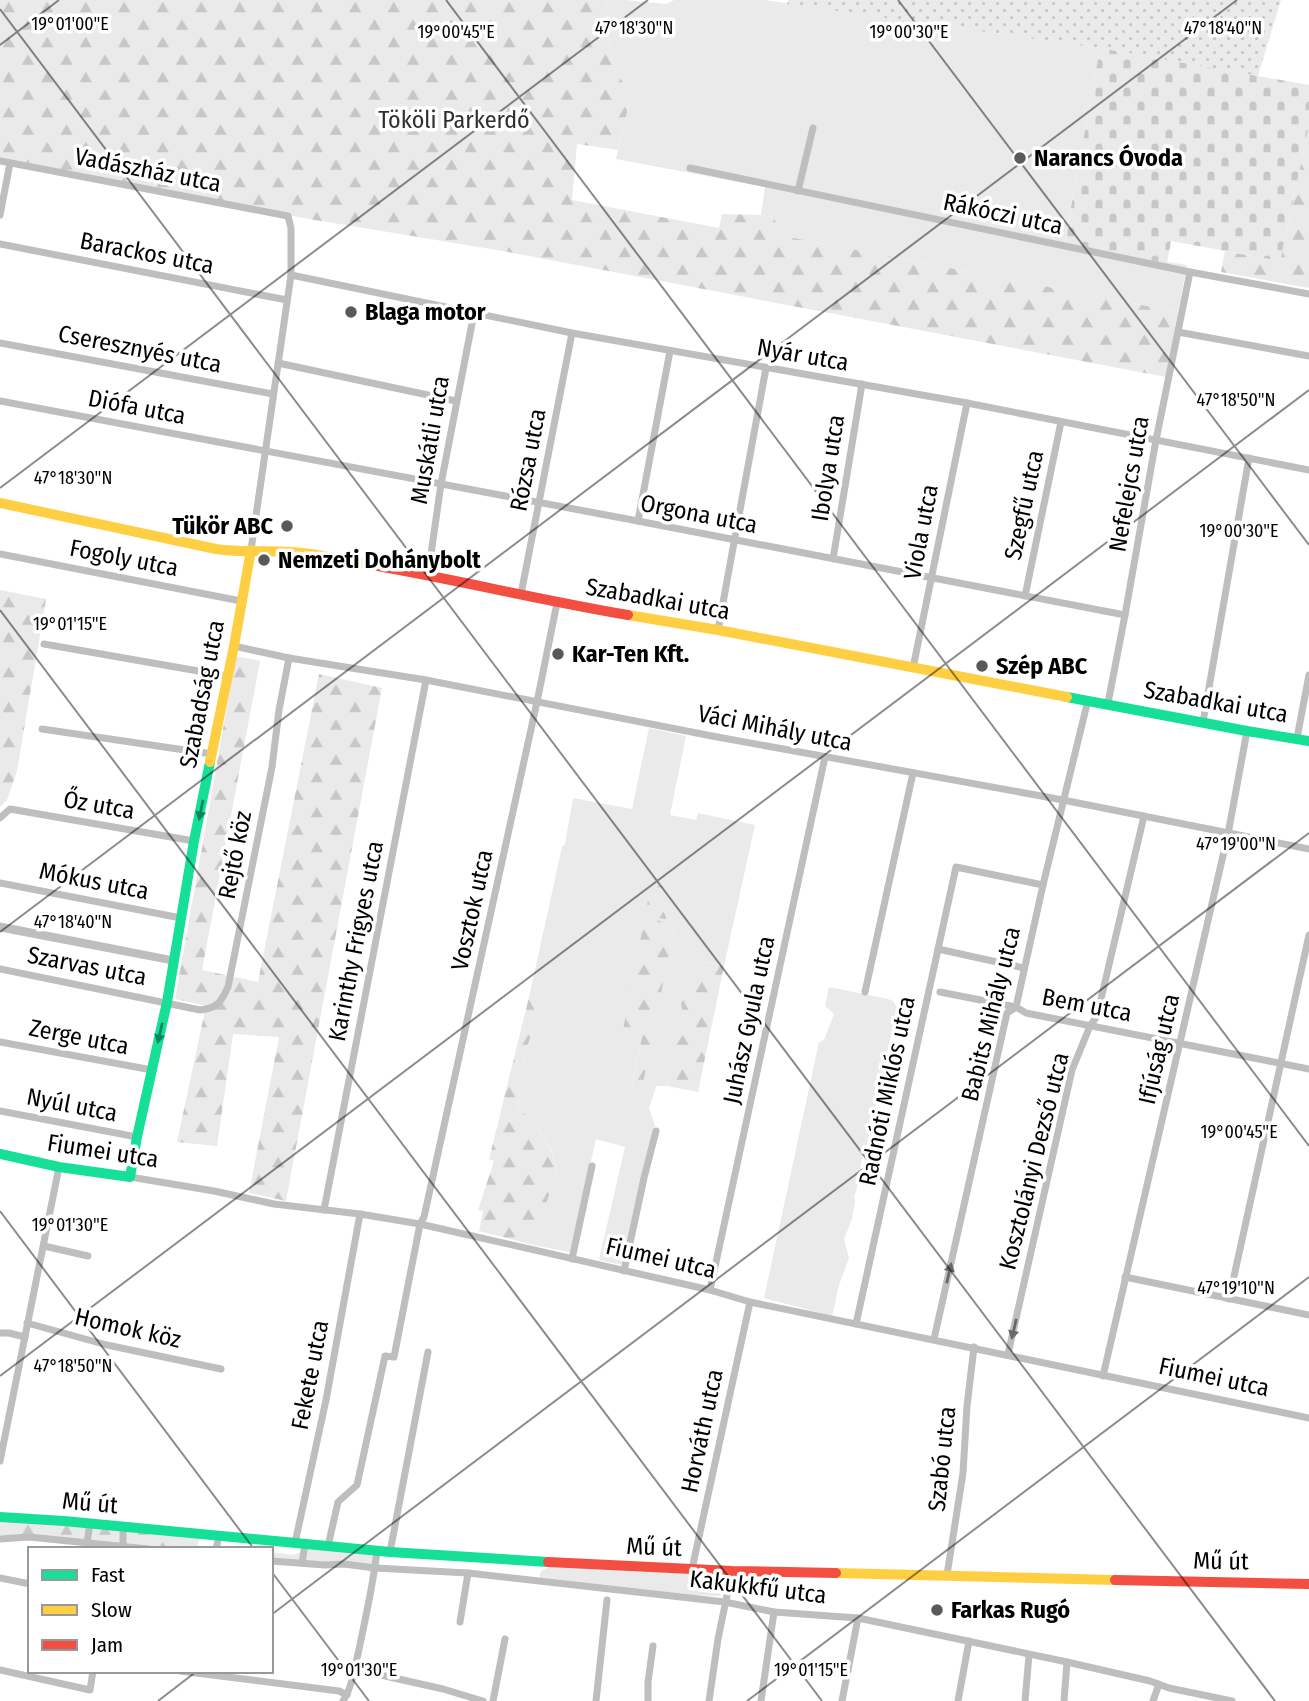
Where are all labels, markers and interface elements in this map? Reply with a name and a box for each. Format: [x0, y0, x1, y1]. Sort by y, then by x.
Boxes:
text: 19°01'00"E [31, 13, 109, 35]
text: 47°18'30"N [595, 17, 673, 39]
text: 47°18'40"N [1184, 17, 1262, 39]
text: 19°00'45"E [417, 21, 495, 43]
text: 19°00'30"E [870, 21, 948, 43]
park label: Tököli Parkerdő [378, 106, 530, 134]
street label: Vadászház utca [72, 142, 224, 198]
place label: Narancs Óvoda [1034, 144, 1183, 172]
marker: Narancs Óvoda [1012, 150, 1028, 166]
street label: Rákóczi utca [941, 188, 1065, 240]
street label: Barackos utca [78, 226, 216, 280]
place label: Blaga motor [365, 298, 486, 326]
marker: Blaga motor [343, 304, 359, 320]
street label: Cseresznyés utca [56, 319, 224, 379]
street label: Nyár utca [755, 333, 851, 377]
street label: Muskátli utca [405, 374, 455, 506]
street label: Diófa utca [86, 384, 188, 430]
text: 47°18'50"N [1197, 389, 1275, 411]
street label: Rózsa utca [504, 406, 552, 514]
street label: Ibolya utca [806, 413, 850, 523]
street label: Nefelejcs utca [1103, 414, 1155, 554]
street label: Szegfű utca [999, 448, 1049, 562]
text: 47°18'30"N [34, 467, 112, 489]
street label: Viola utca [898, 482, 944, 582]
street label: Orgona utca [638, 489, 760, 539]
place label: Tükör ABC [172, 512, 273, 540]
marker: Tükör ABC [279, 518, 295, 534]
text: 19°00'30"E [1200, 520, 1278, 542]
street label: Fogoly utca [67, 534, 181, 582]
place label: Nemzeti Dohánybolt [278, 546, 481, 574]
marker: Nemzeti Dohánybolt [256, 552, 272, 568]
street label: Szabadkai utca [584, 573, 732, 625]
text: 19°01'15"E [33, 613, 107, 635]
street label: Szabadság utca [174, 618, 230, 770]
place label: Kar-Ten Kft. [572, 640, 689, 668]
marker: Kar-Ten Kft. [550, 646, 566, 662]
place label: Szép ABC [996, 652, 1088, 680]
marker: Szép ABC [974, 658, 990, 674]
street label: Szabadkai utca [1142, 676, 1290, 728]
street label: Váci Mihály utca [696, 699, 854, 757]
street label: Őz utca [61, 783, 137, 825]
one-way arrow [195, 799, 206, 821]
street label: Rejtő köz [213, 809, 257, 901]
text: 47°19'00"N [1196, 833, 1276, 855]
street label: Karinthy Frigyes utca [323, 838, 389, 1044]
street label: Vosztok utca [446, 847, 498, 973]
street label: Mókus utca [37, 857, 151, 905]
text: 47°18'40"N [34, 911, 112, 933]
street label: Babits Mihály utca [956, 924, 1026, 1104]
street label: Juhász Gyula utca [718, 933, 780, 1107]
street label: Szarvas utca [25, 941, 149, 991]
street label: Bem utca [1040, 983, 1134, 1027]
street label: Ifjúság utca [1133, 991, 1185, 1107]
street label: Radnóti Miklós utca [853, 994, 921, 1188]
street label: Zerge utca [27, 1014, 131, 1060]
one-way arrow [155, 1022, 166, 1044]
street label: Kosztolányi Dezső utca [993, 1049, 1075, 1273]
street label: Nyúl utca [24, 1083, 120, 1127]
text: 19°00'45"E [1200, 1121, 1278, 1143]
street label: Fiumei utca [45, 1128, 161, 1174]
text: 19°01'30"E [32, 1214, 108, 1236]
street label: Fiumei utca [603, 1232, 719, 1284]
one-way arrow [944, 1262, 955, 1284]
text: 47°19'10"N [1197, 1277, 1275, 1299]
street label: Homok köz [72, 1302, 184, 1354]
street label: Fekete utca [286, 1318, 334, 1432]
one-way arrow [1008, 1318, 1019, 1340]
street label: Fiumei utca [1156, 1352, 1272, 1402]
text: 47°18'50"N [34, 1355, 112, 1377]
street label: Horváth utca [675, 1367, 729, 1495]
street label: Szabó utca [923, 1405, 961, 1513]
street label: Mű út [61, 1487, 119, 1519]
street label: Mű út [626, 1532, 682, 1562]
legend [28, 1547, 273, 1673]
street label: Mű út [1193, 1547, 1249, 1575]
text: Fast [91, 1562, 125, 1588]
street label: Kakukkfű utca [688, 1565, 828, 1609]
place label: Farkas Rugó [951, 1596, 1070, 1624]
text: Slow [91, 1597, 132, 1623]
marker: Farkas Rugó [929, 1602, 945, 1618]
text: Jam [91, 1632, 123, 1658]
text: 19°01'30"E [321, 1659, 397, 1681]
text: 19°01'15"E [774, 1659, 848, 1681]

